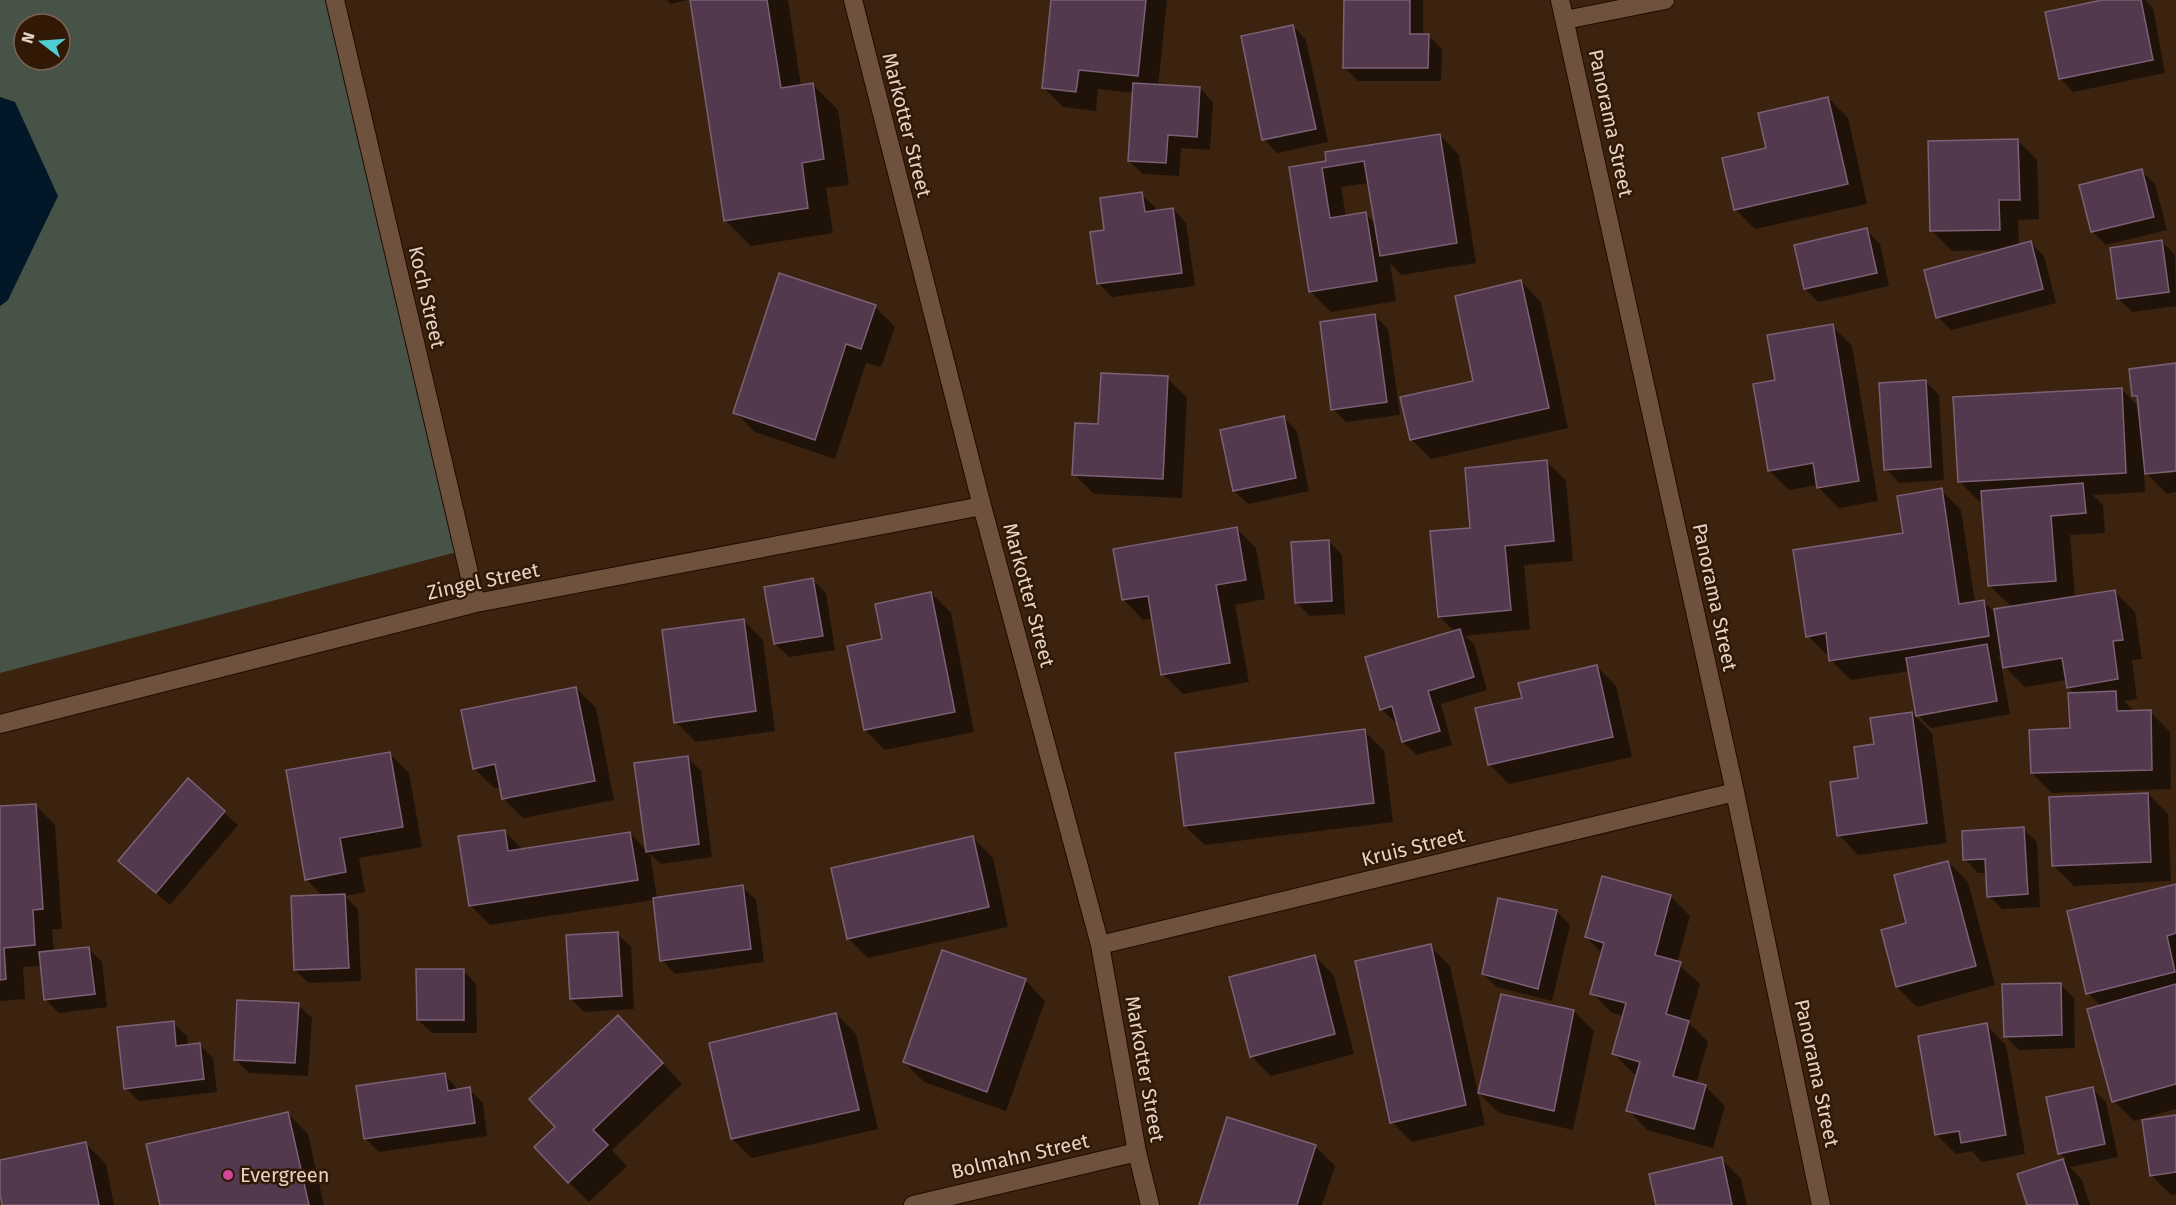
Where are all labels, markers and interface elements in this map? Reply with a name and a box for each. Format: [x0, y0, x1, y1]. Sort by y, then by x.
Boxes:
north arrow [12, 12, 72, 72]
text: N [17, 30, 39, 46]
street label: Panorama Street [1584, 47, 1639, 200]
street label: Markotter Street [877, 50, 937, 201]
street label: Koch Street [404, 244, 451, 351]
street label: Markotter Street [998, 520, 1060, 670]
street label: Panorama Street [1688, 521, 1743, 674]
street label: Zingel Street [425, 557, 542, 605]
street label: Kruis Street [1359, 822, 1468, 871]
street label: Markotter Street [1120, 994, 1170, 1145]
street label: Panorama Street [1790, 997, 1845, 1150]
street label: Bolmahn Street [949, 1128, 1092, 1184]
place label: Evergreen [240, 1163, 329, 1187]
marker: Evergreen [221, 1168, 235, 1182]

